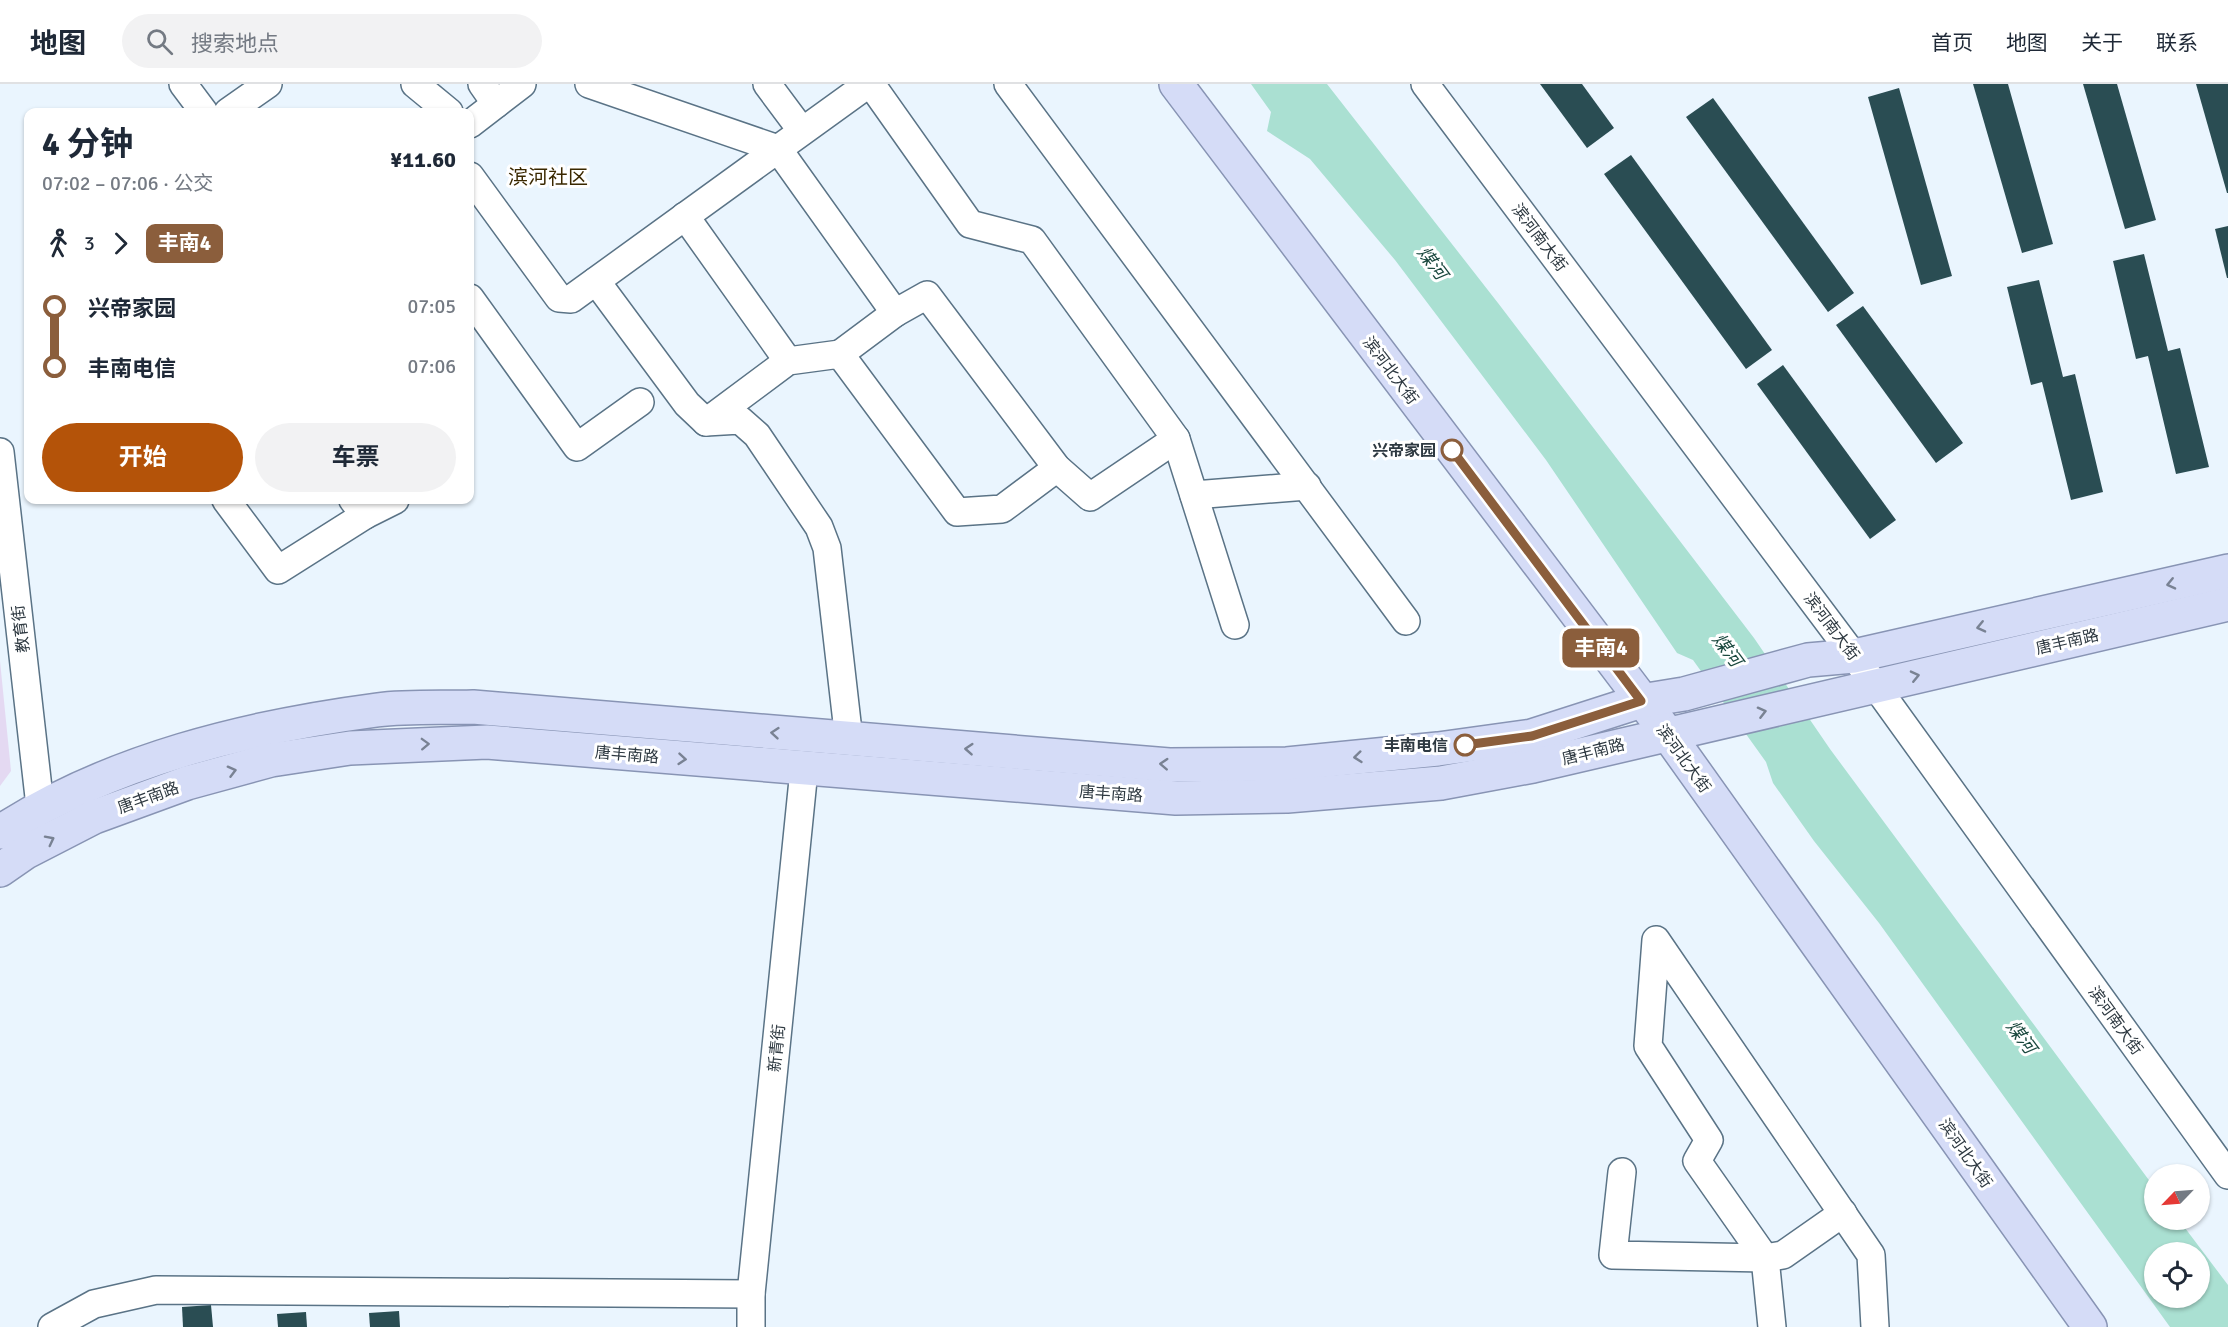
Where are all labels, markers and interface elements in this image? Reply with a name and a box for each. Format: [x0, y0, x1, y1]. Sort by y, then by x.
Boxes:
search box [122, 14, 542, 68]
icon: search [143, 25, 176, 58]
text: 地图 [30, 27, 86, 61]
text: 搜索地点 [191, 30, 279, 57]
text: 首页 [1931, 30, 1973, 56]
text: 地图 [2006, 30, 2048, 56]
text: 关于 [2081, 30, 2123, 56]
text: 联系 [2156, 30, 2198, 56]
text: 4 分钟 [42, 124, 133, 165]
text: ¥11.60 [390, 146, 456, 173]
district label: 滨河社区 [508, 165, 588, 190]
text: 07:02 – 07:06 · 公交 [42, 171, 213, 196]
street label: 滨河南大街 [1507, 200, 1571, 276]
icon: walk [42, 227, 75, 260]
icon: forward [104, 227, 137, 260]
text: 丰南4 [158, 230, 211, 256]
text: 3 [84, 231, 95, 256]
water label: 煤河 [1412, 242, 1453, 286]
text: 07:05 [407, 294, 456, 319]
text: 兴帝家园 [88, 295, 176, 322]
street label: 滨河北大街 [1358, 333, 1422, 409]
text: 07:06 [407, 354, 456, 379]
text: 丰南电信 [88, 355, 176, 382]
button: 开始 [42, 423, 243, 492]
button: 车票 [255, 423, 456, 492]
marker: 兴帝家园 [1441, 439, 1463, 461]
place label: 兴帝家园 [1372, 441, 1436, 461]
one-way arrow [2166, 577, 2176, 590]
street label: 滨河南大街 [1799, 589, 1863, 665]
street label: 教育街 [8, 604, 34, 654]
one-way arrow [1976, 620, 1986, 633]
street label: 唐丰南路 [2034, 625, 2101, 659]
line badge: 丰南4 [1566, 628, 1636, 668]
water label: 煤河 [1707, 629, 1748, 673]
text: 丰南4 [1574, 635, 1628, 661]
one-way arrow [1909, 670, 1919, 683]
one-way arrow [1757, 706, 1767, 719]
street label: 滨河北大街 [1652, 720, 1715, 797]
one-way arrow [770, 727, 780, 740]
marker: 丰南电信 [1454, 734, 1476, 756]
street label: 唐丰南路 [1560, 735, 1627, 769]
place label: 丰南电信 [1384, 736, 1448, 756]
one-way arrow [420, 738, 429, 751]
street label: 唐丰南路 [594, 742, 660, 768]
one-way arrow [965, 743, 974, 756]
one-way arrow [1354, 750, 1363, 763]
one-way arrow [677, 752, 686, 765]
one-way arrow [1159, 758, 1168, 771]
one-way arrow [227, 765, 237, 778]
street label: 唐丰南路 [115, 778, 182, 818]
street label: 唐丰南路 [1078, 782, 1144, 806]
one-way arrow [44, 836, 55, 847]
street label: 滨河南大街 [2084, 982, 2147, 1059]
water label: 煤河 [2001, 1016, 2042, 1060]
street label: 新青街 [765, 1023, 789, 1073]
street label: 滨河北大街 [1934, 1115, 1996, 1192]
north arrow [2144, 1164, 2210, 1230]
map controls [2144, 1164, 2210, 1308]
button: locate [2144, 1242, 2210, 1308]

